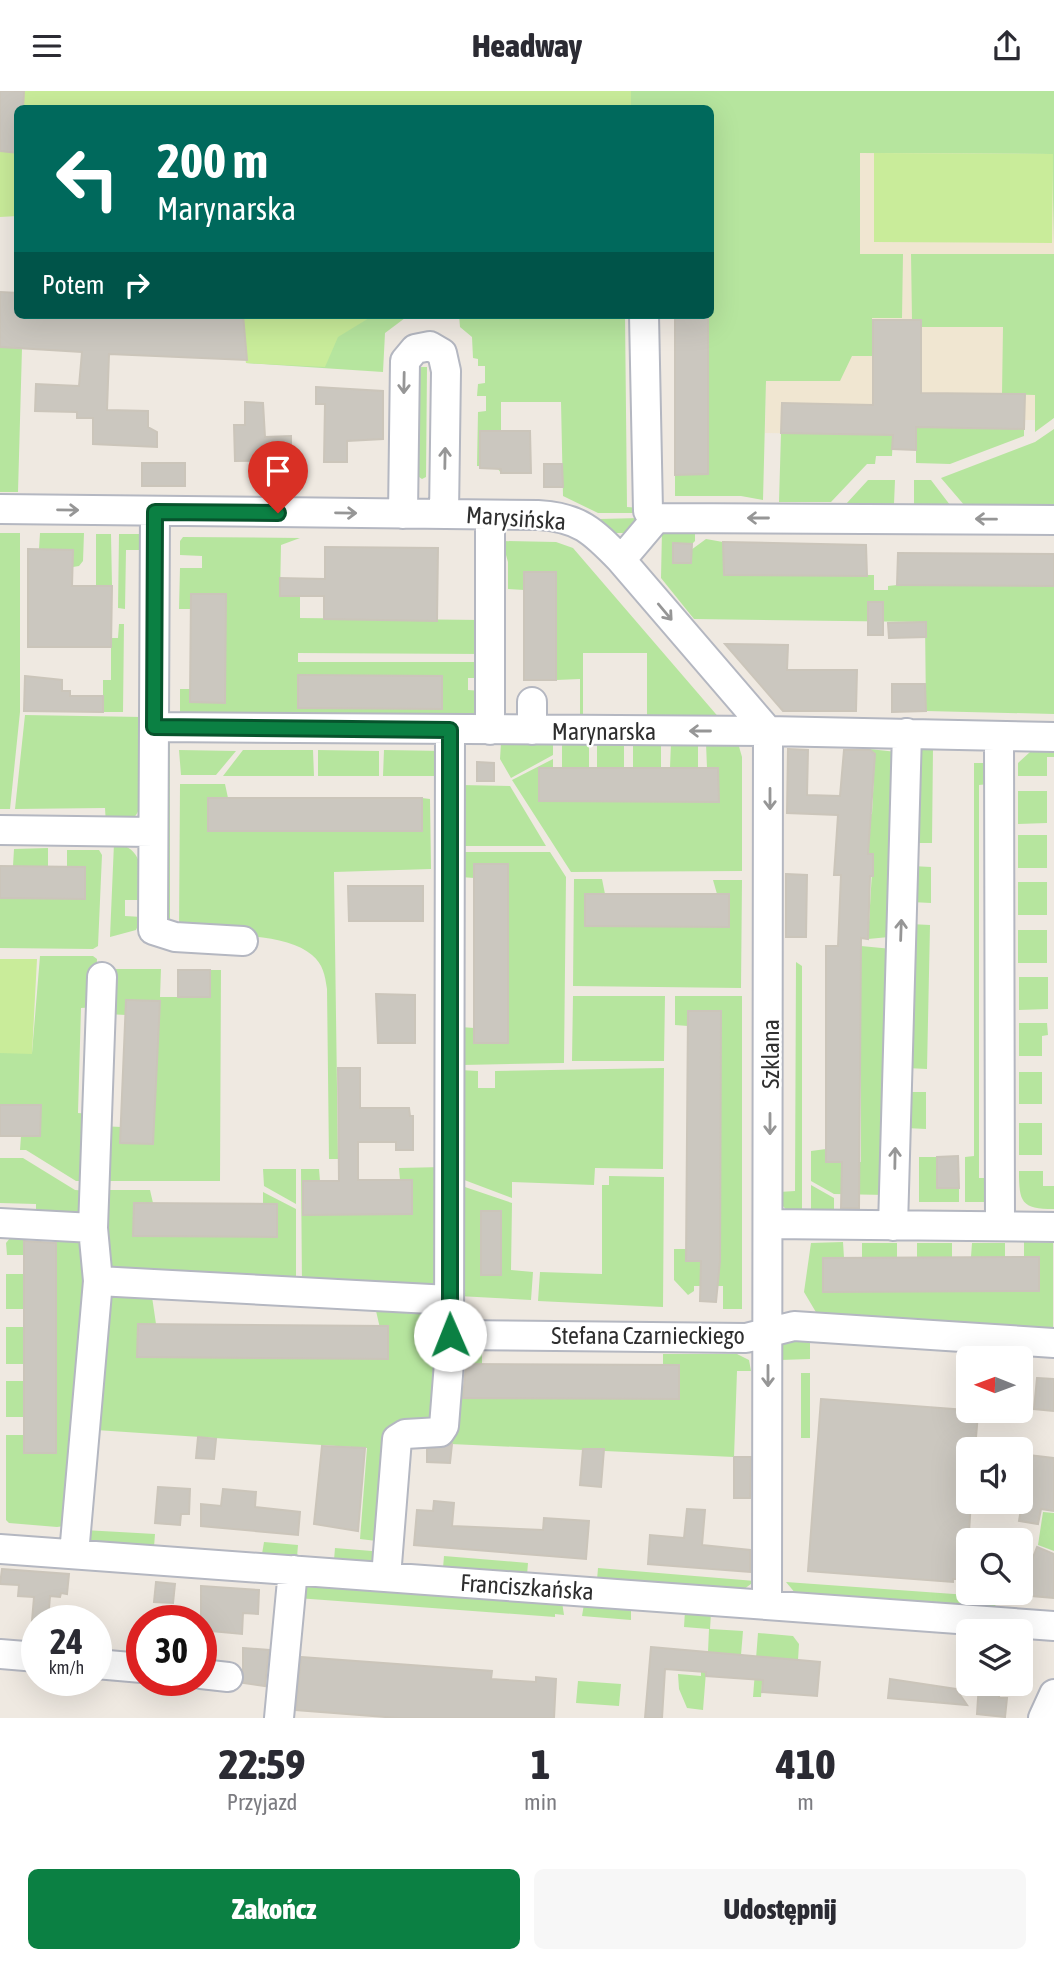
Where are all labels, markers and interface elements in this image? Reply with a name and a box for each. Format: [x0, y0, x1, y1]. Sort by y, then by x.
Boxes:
icon: menu [28, 27, 66, 65]
text: Headway [472, 27, 582, 64]
icon: share [988, 27, 1026, 65]
text: 200 m [157, 132, 268, 188]
icon: left [42, 133, 133, 224]
text: Marynarska [157, 190, 296, 227]
icon: right [118, 266, 156, 304]
text: Potem [42, 270, 104, 300]
one-way arrow [397, 371, 411, 394]
pin [248, 441, 308, 513]
one-way arrow [438, 447, 452, 470]
icon: arrive [259, 452, 297, 490]
street label: Marysińska [465, 501, 567, 535]
one-way arrow [56, 503, 79, 517]
one-way arrow [334, 506, 357, 520]
one-way arrow [747, 511, 770, 525]
one-way arrow [975, 512, 998, 526]
one-way arrow [657, 602, 673, 620]
street label: Marynarska [552, 718, 656, 745]
one-way arrow [689, 724, 712, 738]
one-way arrow [763, 787, 777, 810]
one-way arrow [895, 919, 908, 942]
street label: Szklana [757, 1019, 784, 1089]
one-way arrow [763, 1112, 777, 1135]
one-way arrow [888, 1146, 902, 1169]
position arrow [413, 1298, 487, 1372]
street label: Stefana Czarnieckiego [551, 1322, 745, 1349]
north arrow [956, 1346, 1032, 1423]
map controls [956, 1346, 1033, 1696]
one-way arrow [761, 1364, 775, 1387]
button: sound [956, 1437, 1033, 1514]
button: search [956, 1528, 1033, 1605]
street label: Franciszkańska [459, 1569, 595, 1605]
speed limit sign: 30 [126, 1605, 217, 1696]
button: layers [956, 1619, 1033, 1696]
text: 24 [50, 1621, 83, 1661]
text: km/h [49, 1657, 84, 1678]
text: 22:59 [219, 1740, 305, 1788]
text: 1 [531, 1740, 550, 1788]
text: 410 [776, 1740, 835, 1788]
text: Przyjazd [227, 1789, 297, 1815]
text: min [524, 1789, 557, 1815]
text: m [797, 1789, 814, 1815]
button: Zakończ [28, 1869, 520, 1949]
button: Udostępnij [534, 1869, 1026, 1949]

